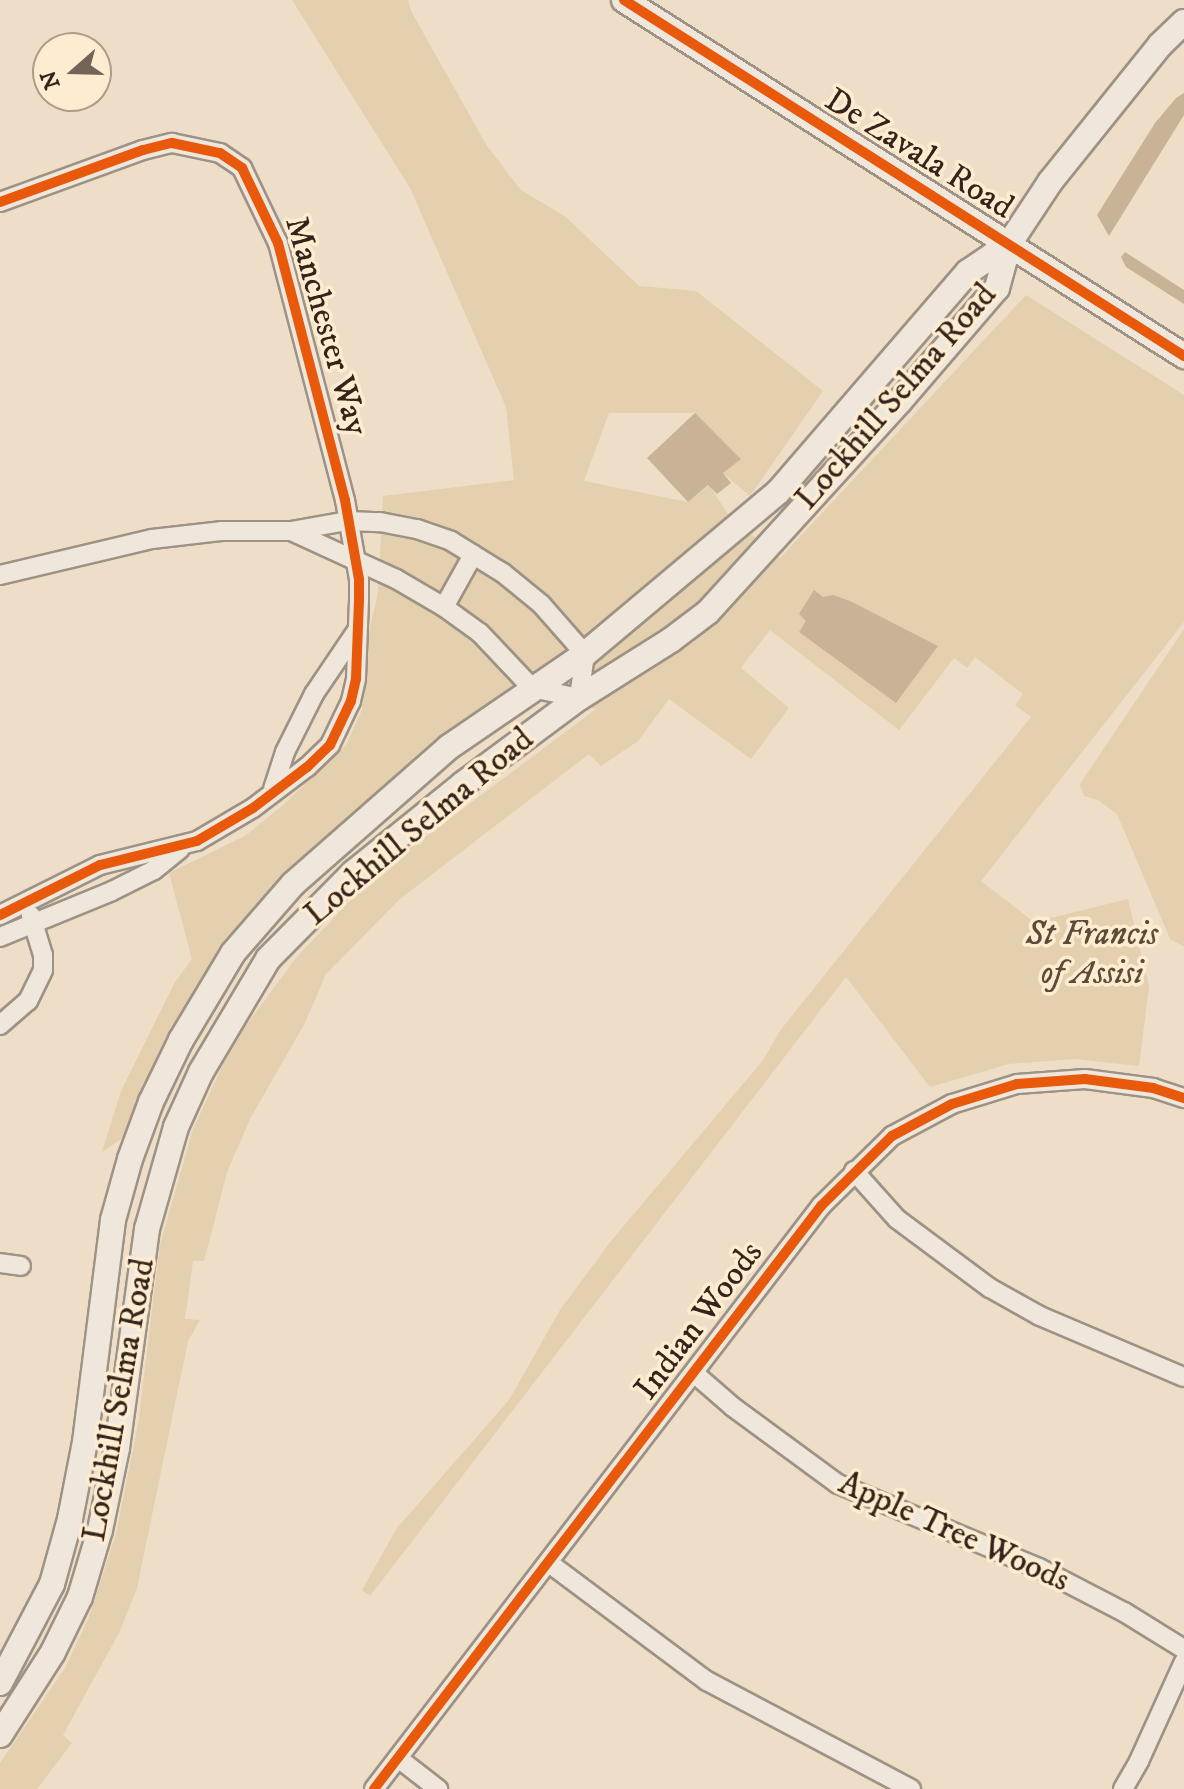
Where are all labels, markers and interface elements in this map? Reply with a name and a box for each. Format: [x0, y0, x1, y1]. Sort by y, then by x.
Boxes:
north arrow [32, 32, 112, 112]
text: N [35, 67, 67, 93]
street label: De Zavala Road [817, 80, 1021, 228]
street label: Manchester Way [275, 212, 377, 440]
street label: Lockhill Selma Road [787, 275, 1005, 519]
street label: Lockhill Selma Road [296, 719, 542, 935]
park label: St Francis of Assisi [1026, 914, 1158, 994]
street label: Indian Woods [626, 1234, 772, 1408]
street label: Lockhill Selma Road [74, 1255, 164, 1545]
street label: Apple Tree Woods [832, 1463, 1076, 1601]

